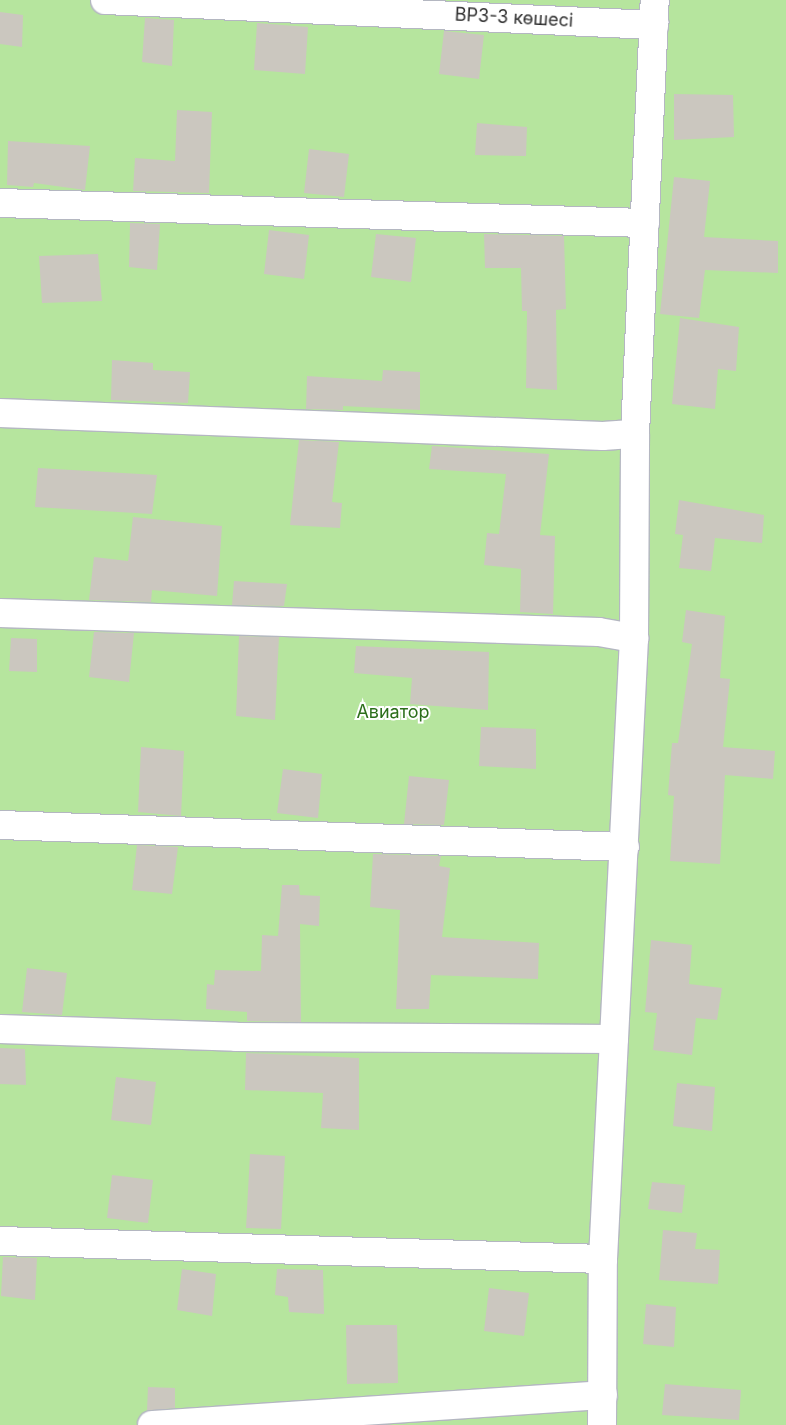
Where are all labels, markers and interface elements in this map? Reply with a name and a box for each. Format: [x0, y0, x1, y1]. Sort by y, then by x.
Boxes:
street label: ВРЗ-3 көшесі [454, 4, 574, 32]
park label: Авиатор [356, 701, 430, 723]

